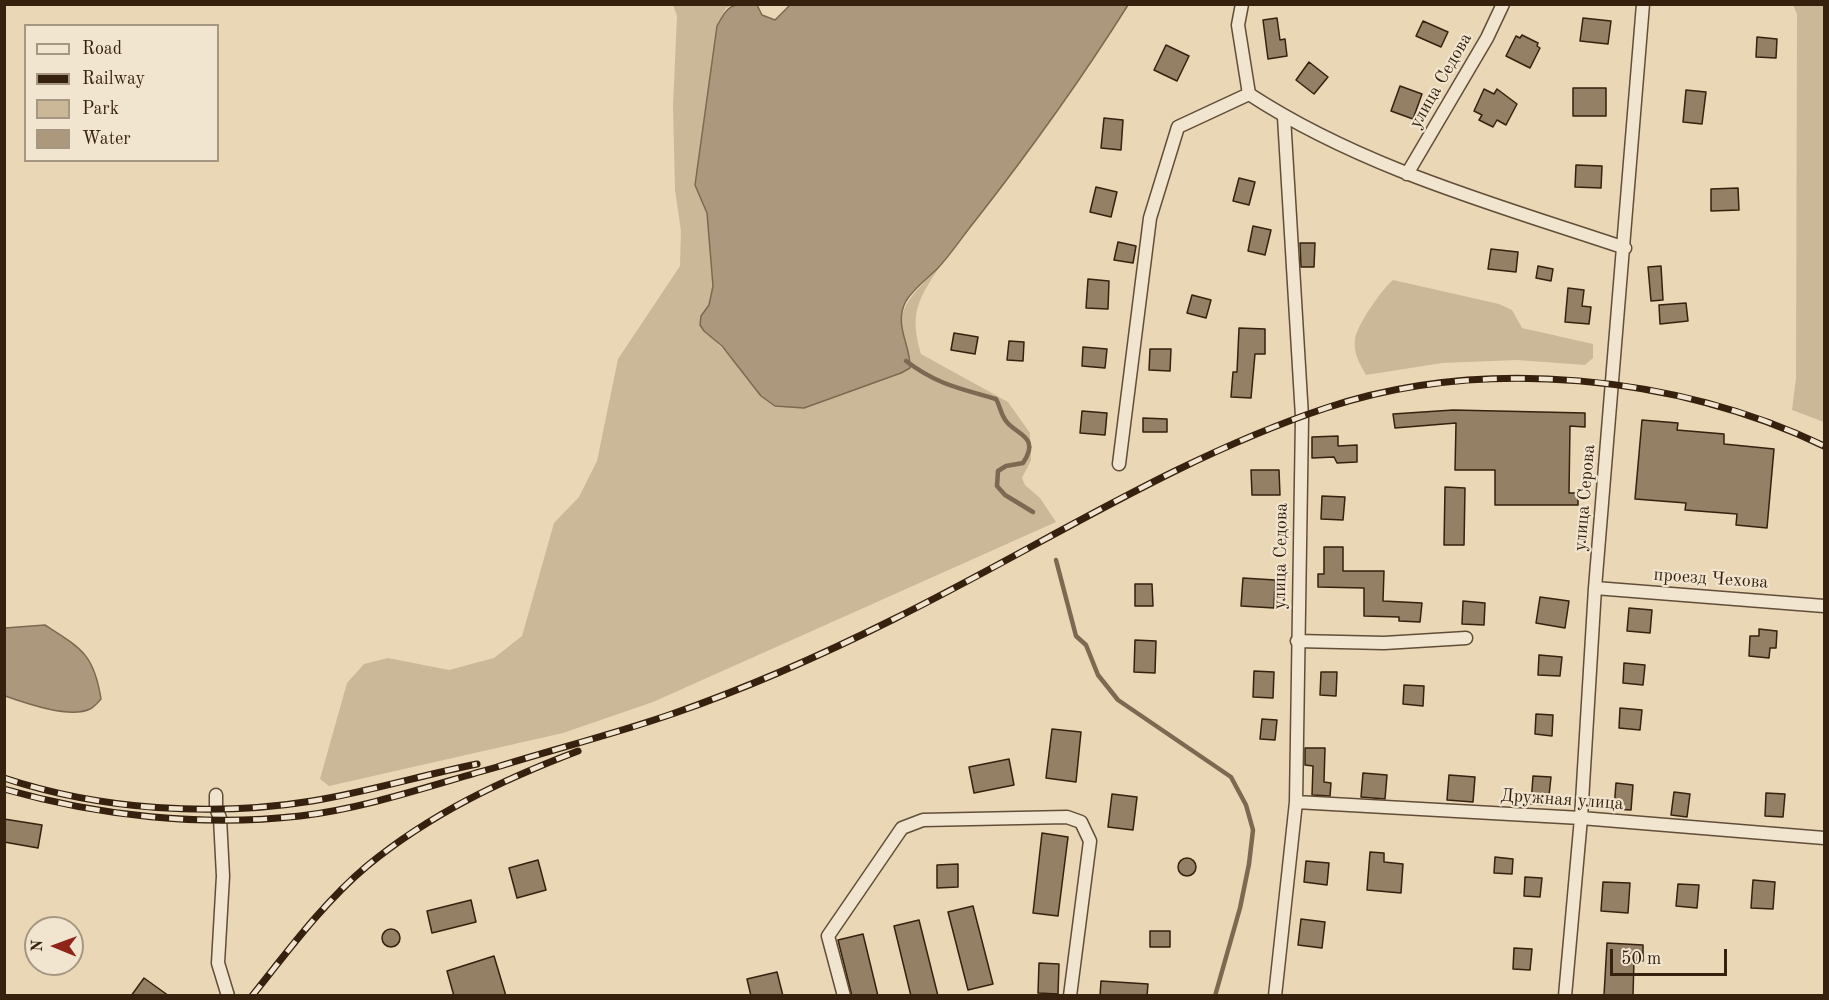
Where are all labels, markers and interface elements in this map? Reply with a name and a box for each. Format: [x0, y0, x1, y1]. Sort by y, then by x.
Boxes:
legend [24, 24, 219, 162]
street label: улица Седова [1405, 29, 1477, 133]
text: Road [82, 40, 122, 58]
text: Railway [82, 70, 145, 88]
text: Park [82, 100, 119, 118]
text: Water [82, 130, 131, 148]
street label: улица Серова [1570, 444, 1600, 552]
street label: улица Седова [1269, 502, 1293, 610]
street label: проезд Чехова [1653, 564, 1769, 594]
street label: Дружная улица [1500, 785, 1624, 815]
north arrow [24, 916, 84, 976]
scale bar [1613, 937, 1730, 975]
text: N [30, 939, 46, 952]
text: 50 m [1621, 950, 1661, 968]

